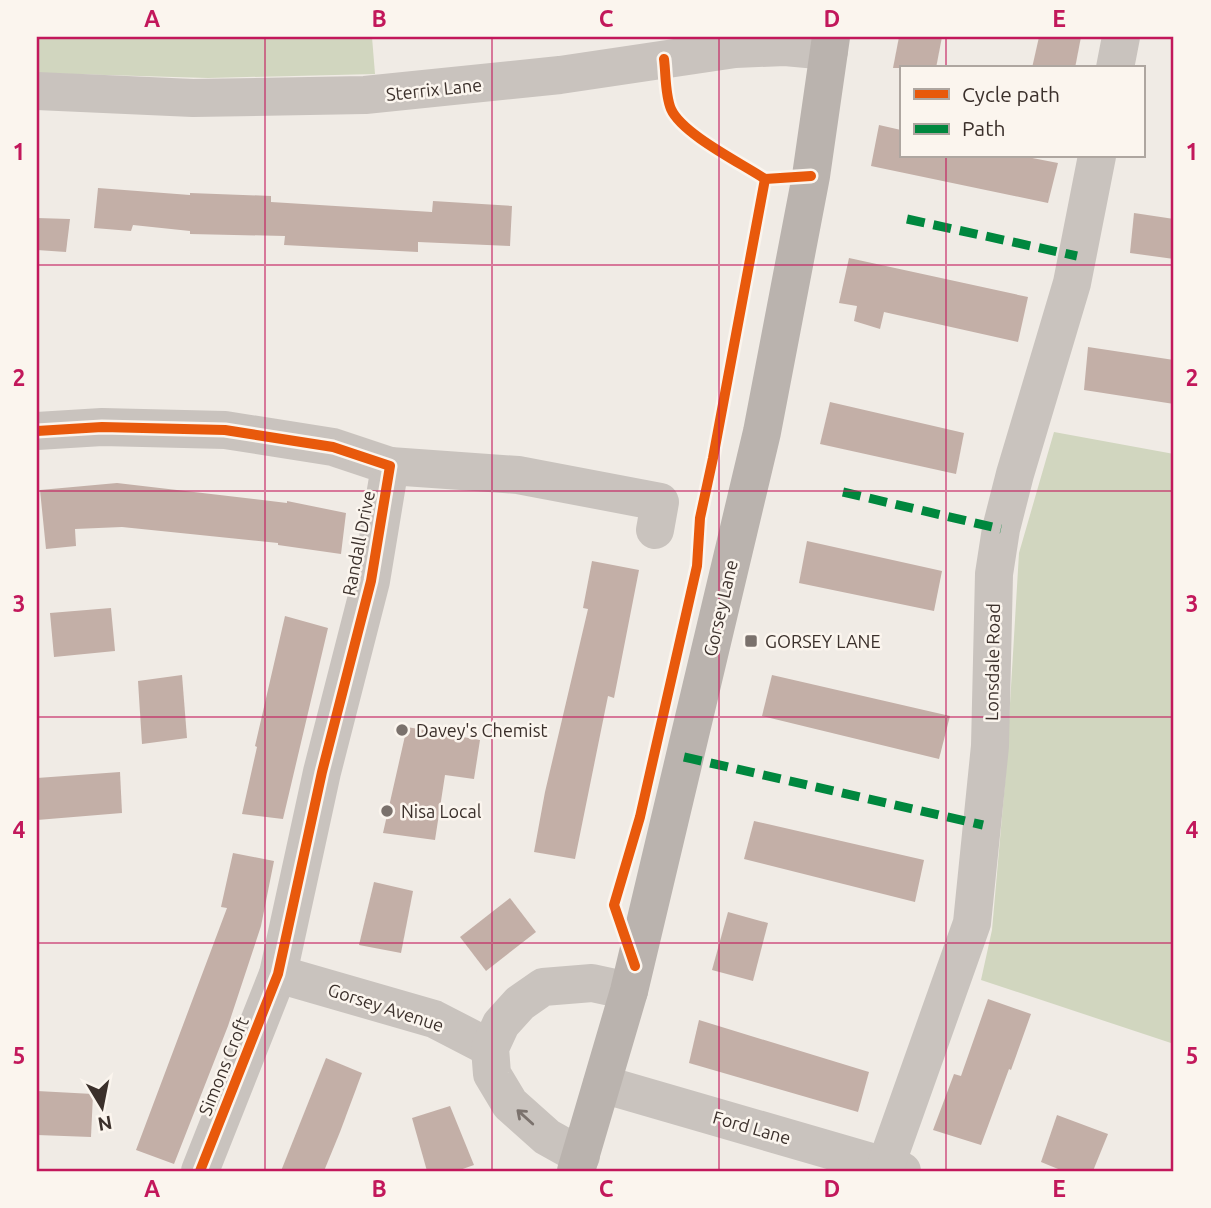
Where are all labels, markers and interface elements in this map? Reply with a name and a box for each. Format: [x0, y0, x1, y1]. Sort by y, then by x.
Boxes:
text: A [144, 6, 160, 31]
text: B [371, 6, 387, 31]
text: C [599, 6, 614, 31]
text: D [824, 6, 840, 31]
text: E [1052, 6, 1066, 31]
legend [900, 66, 1144, 158]
street label: Sterrix Lane [385, 74, 483, 104]
text: Cycle path [962, 82, 1060, 106]
text: Path [962, 116, 1005, 140]
text: 1 [13, 139, 25, 164]
text: 1 [1186, 139, 1198, 164]
text: 2 [13, 365, 25, 390]
text: 2 [1186, 365, 1198, 390]
street label: Randall Drive [338, 489, 378, 597]
street label: Gorsey Lane [699, 558, 741, 658]
text: 3 [13, 591, 25, 616]
text: 3 [1186, 591, 1198, 616]
street label: Lonsdale Road [981, 603, 1003, 721]
place label: GORSEY LANE [765, 631, 881, 651]
marker: GORSEY LANE [743, 633, 759, 649]
place label: Davey's Chemist [416, 720, 548, 740]
marker: Davey's Chemist [394, 722, 410, 738]
place label: Nisa Local [401, 801, 482, 821]
marker: Nisa Local [379, 803, 395, 819]
text: 4 [13, 817, 26, 842]
text: 4 [1186, 817, 1199, 842]
street label: Gorsey Avenue [326, 979, 446, 1035]
street label: Simons Croft [194, 1014, 252, 1118]
text: 5 [13, 1043, 25, 1068]
text: 5 [1186, 1043, 1198, 1068]
north arrow [66, 1072, 136, 1142]
street label: Ford Lane [711, 1106, 793, 1148]
one-way arrow [516, 1109, 534, 1125]
text: N [96, 1112, 114, 1136]
text: A [144, 1176, 160, 1201]
text: B [371, 1176, 387, 1201]
text: C [599, 1176, 614, 1201]
text: D [824, 1176, 840, 1201]
text: E [1052, 1176, 1066, 1201]

